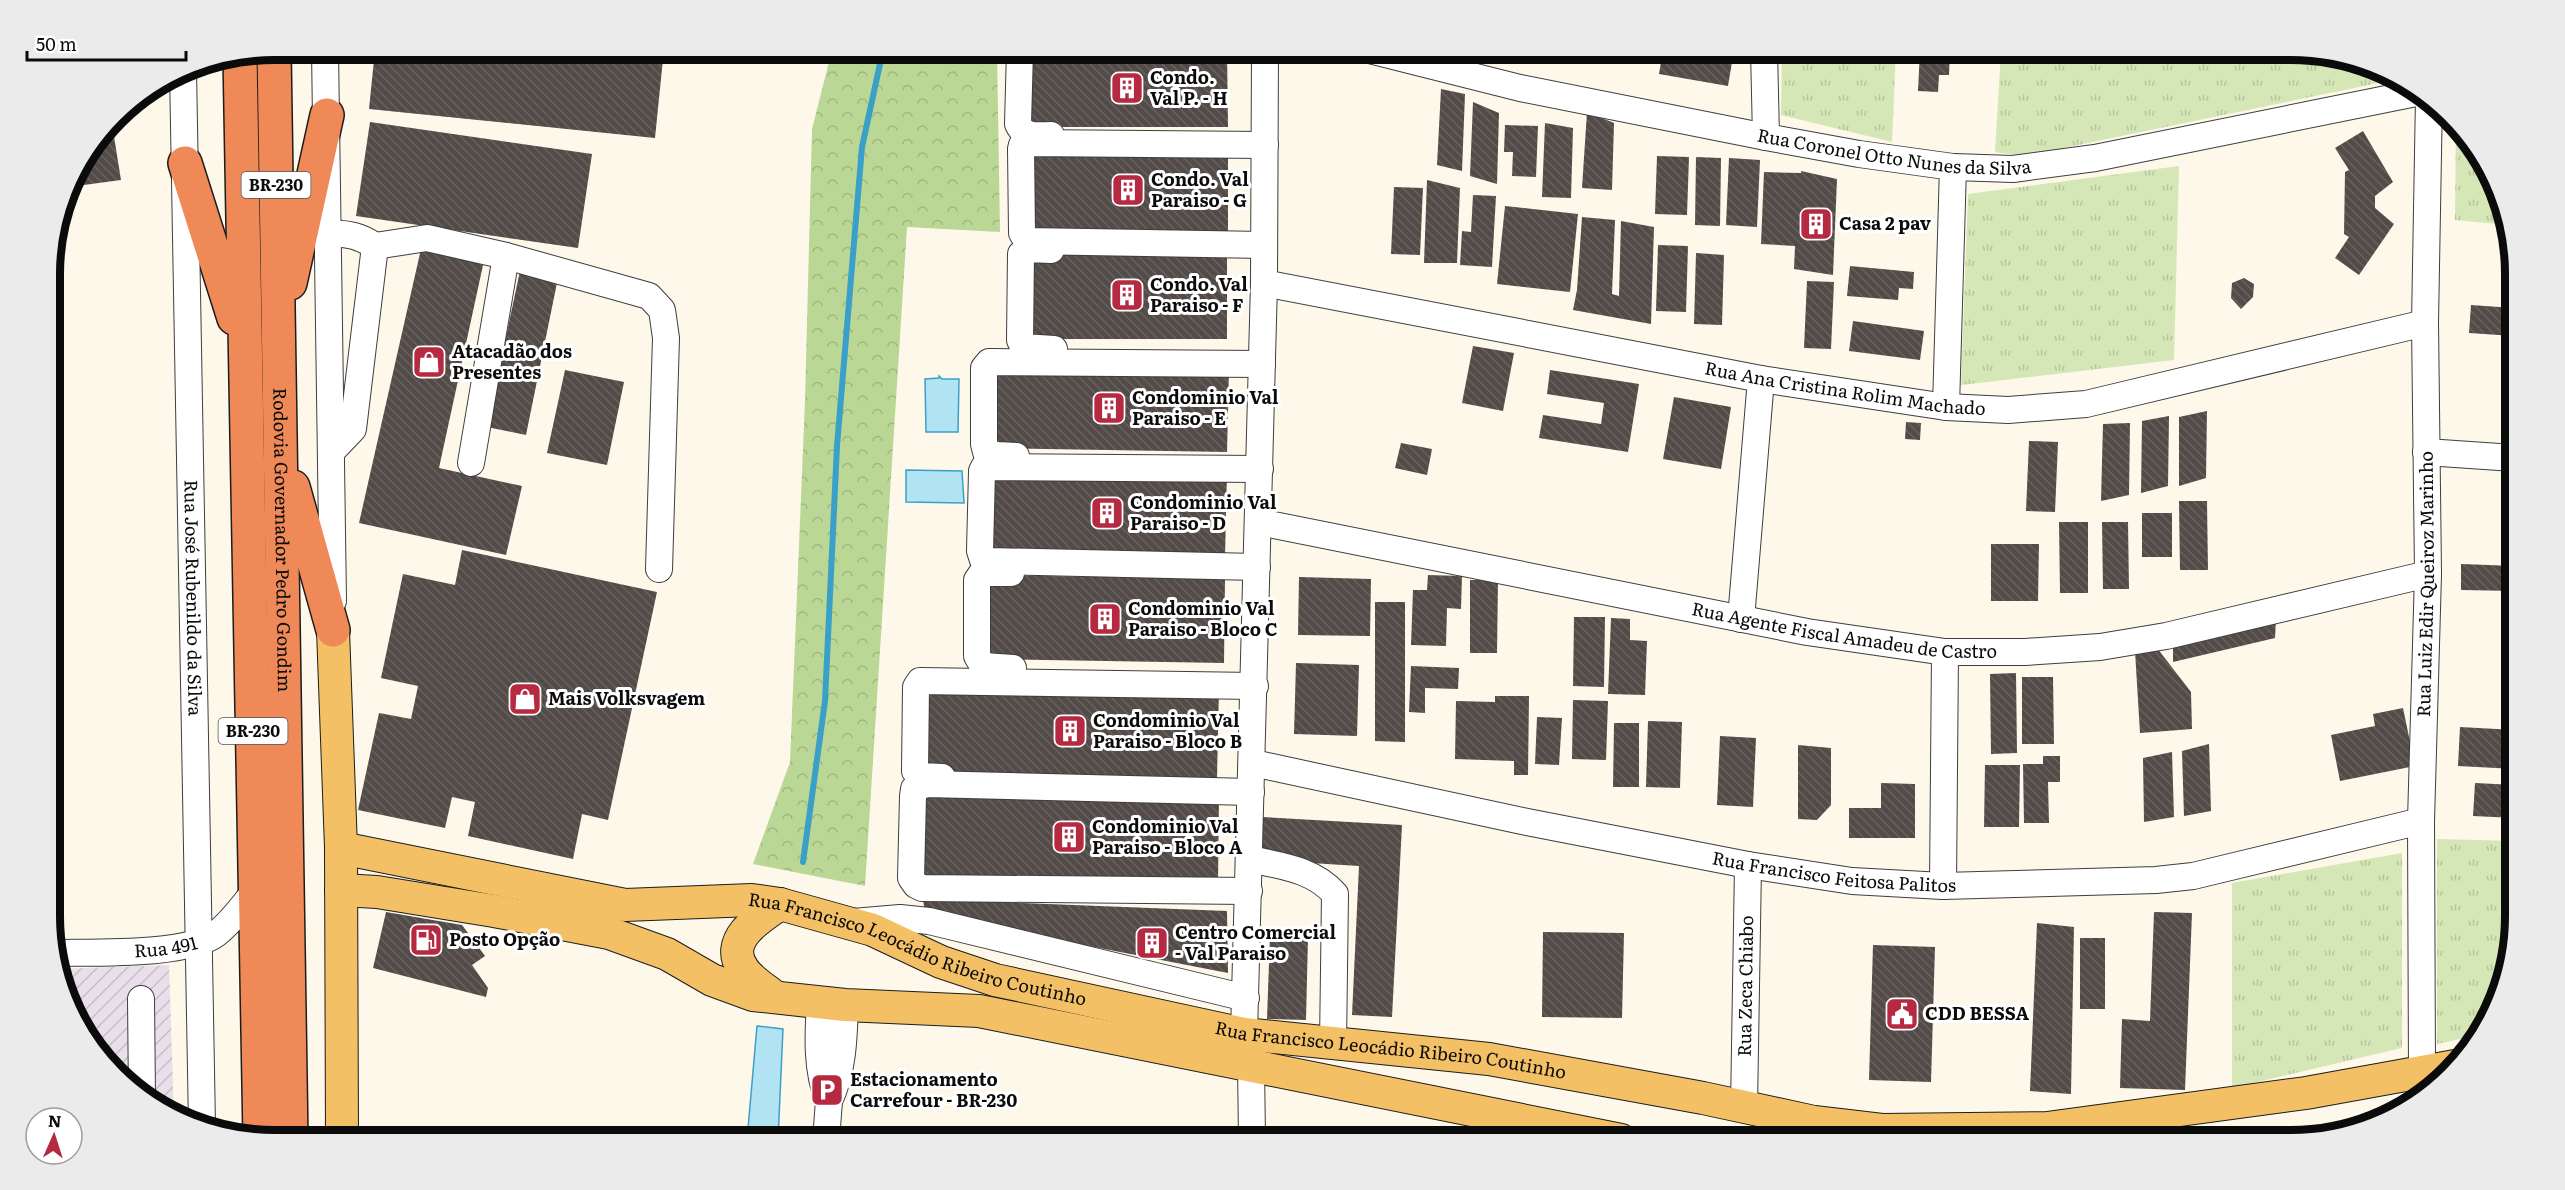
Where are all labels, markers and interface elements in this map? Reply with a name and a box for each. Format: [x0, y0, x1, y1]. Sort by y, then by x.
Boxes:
scale bar [27, 24, 186, 62]
text: 50 m [36, 30, 77, 57]
place label: Condo. Val P. - H [1150, 63, 1228, 111]
building icon: Condo. Val P. - H [1109, 70, 1145, 106]
street label: Rua Coronel Otto Nunes da Silva [1755, 121, 2033, 181]
place label: Condo. Val Paraiso - G [1151, 165, 1249, 213]
road number: BR-230 [242, 172, 310, 198]
building icon: Condo. Val Paraiso - G [1110, 172, 1146, 208]
building icon: Casa 2 pav [1798, 206, 1834, 242]
place label: Casa 2 pav [1839, 209, 1932, 236]
place label: Condo. Val Paraiso - F [1150, 270, 1248, 318]
building icon: Condo. Val Paraiso - F [1109, 277, 1145, 313]
place label: Atacadão dos Presentes [452, 337, 572, 385]
shop icon: Atacadão dos Presentes [411, 344, 447, 380]
street label: Rua Ana Cristina Rolim Machado [1703, 353, 1986, 421]
place label: Condominio Val Paraiso - E [1132, 383, 1279, 431]
street label: Rodovia Governador Pedro Gondim [267, 387, 299, 692]
building icon: Condominio Val Paraiso - E [1091, 390, 1127, 426]
street label: Rua Luiz Edir Queiroz Marinho [2409, 451, 2440, 717]
street label: Rua José Rubenildo da Silva [178, 479, 210, 717]
place label: Condominio Val Paraiso - D [1130, 488, 1277, 536]
building icon: Condominio Val Paraiso - D [1089, 495, 1125, 531]
place label: Condominio Val Paraiso - Bloco C [1128, 594, 1277, 642]
street label: Rua Agente Fiscal Amadeu de Castro [1690, 594, 1997, 664]
building icon: Condominio Val Paraiso - Bloco C [1087, 601, 1123, 637]
shop icon: Mais Volksvagem [507, 681, 543, 717]
place label: Mais Volksvagem [548, 684, 705, 711]
place label: Condominio Val Paraiso - Bloco B [1093, 706, 1242, 754]
building icon: Condominio Val Paraiso - Bloco B [1052, 713, 1088, 749]
road number: BR-230 [218, 718, 288, 744]
place label: Condominio Val Paraiso - Bloco A [1092, 812, 1243, 860]
building icon: Condominio Val Paraiso - Bloco A [1051, 819, 1087, 855]
street label: Rua Francisco Feitosa Palitos [1710, 843, 1956, 898]
street label: Rua Francisco Leocádio Ribeiro Coutinho [747, 885, 1089, 1012]
street label: Rua Zeca Chiabo [1730, 915, 1759, 1057]
place label: Centro Comercial - Val Paraiso [1175, 918, 1336, 966]
fuel station icon: Posto Opção [408, 922, 444, 958]
place label: Posto Opção [449, 925, 560, 952]
building icon: Centro Comercial - Val Paraiso [1134, 925, 1170, 961]
street label: Rua 491 [133, 928, 200, 964]
public building icon: CDD BESSA [1884, 996, 1920, 1032]
place label: CDD BESSA [1925, 999, 2030, 1026]
street label: Rua Francisco Leocádio Ribeiro Coutinho [1213, 1013, 1569, 1085]
place label: Estacionamento Carrefour - BR-230 [850, 1065, 1017, 1113]
parking icon: Estacionamento Carrefour - BR-230 [809, 1072, 845, 1108]
north arrow [24, 1106, 84, 1166]
text: N [47, 1108, 62, 1132]

